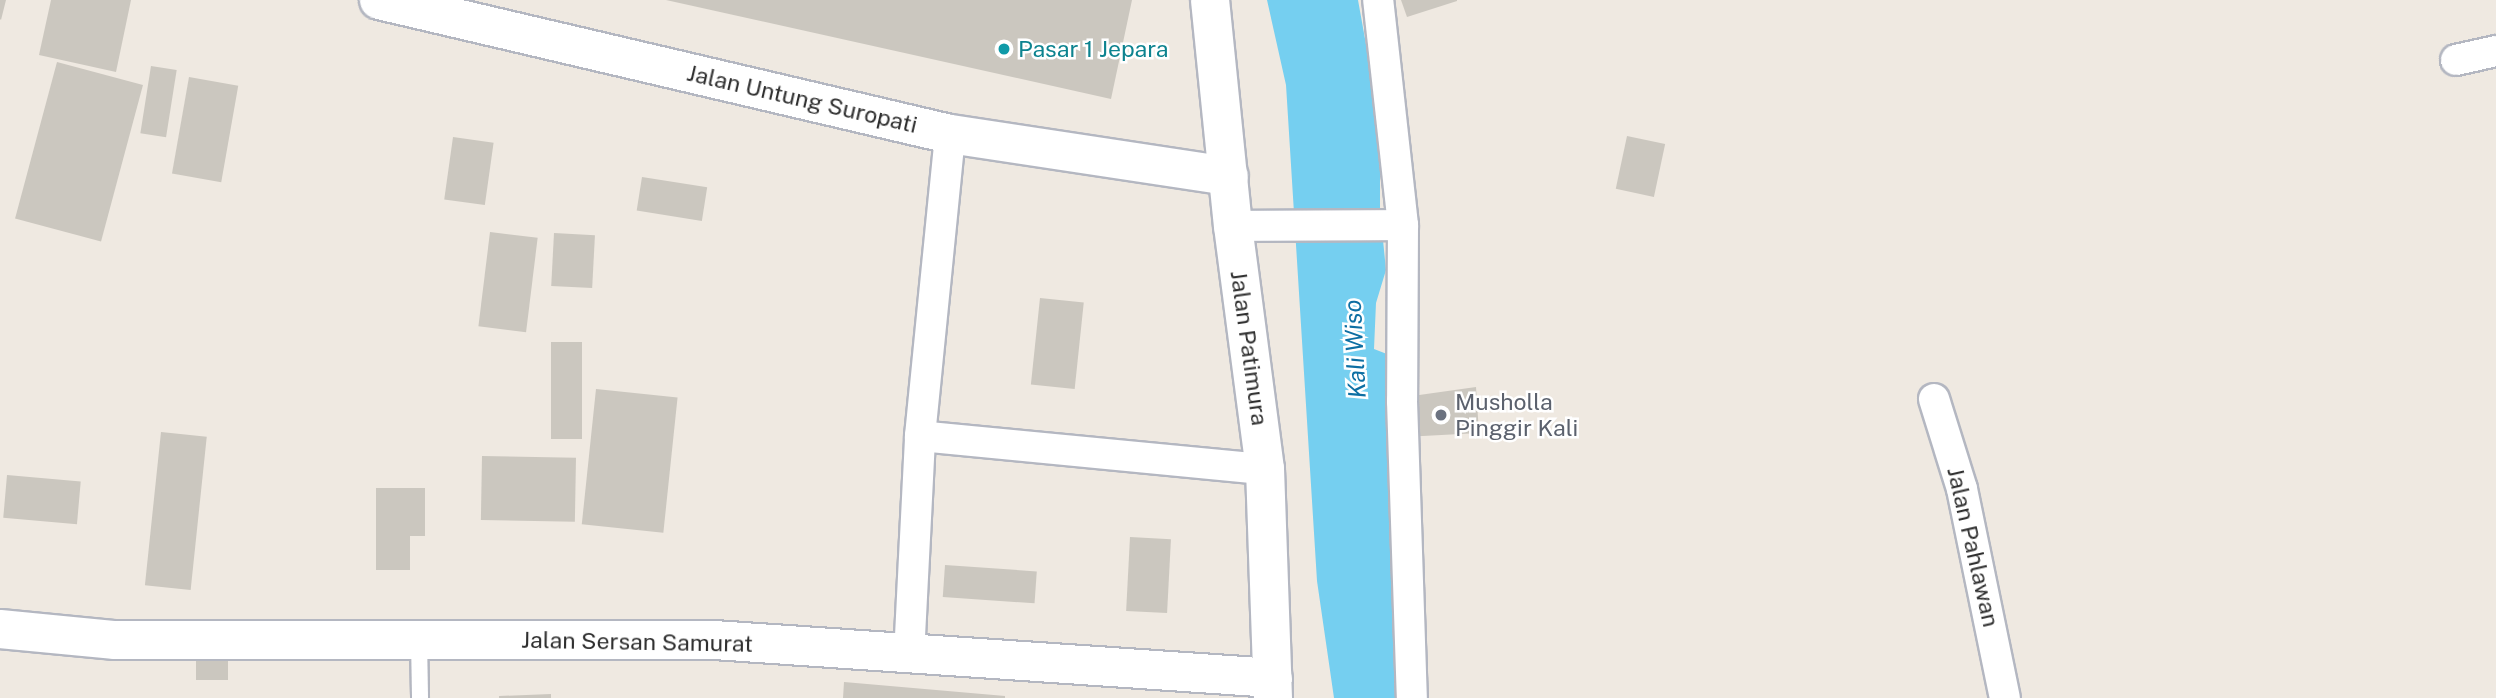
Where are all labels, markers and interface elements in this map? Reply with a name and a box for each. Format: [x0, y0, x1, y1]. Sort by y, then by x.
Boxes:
place label: Pasar 1 Jepara [1018, 35, 1168, 63]
marker: Pasar 1 Jepara [996, 41, 1012, 57]
street label: Jalan Untung Suropati [684, 59, 920, 139]
street label: Jalan Patimura [1224, 269, 1274, 427]
water label: Kali Wiso [1338, 299, 1372, 399]
place label: Musholla Pinggir Kali [1455, 388, 1578, 442]
marker: Musholla Pinggir Kali [1433, 407, 1449, 423]
street label: Jalan Pahlawan [1941, 464, 2005, 630]
street label: Jalan Sersan Samurat [521, 626, 753, 658]

